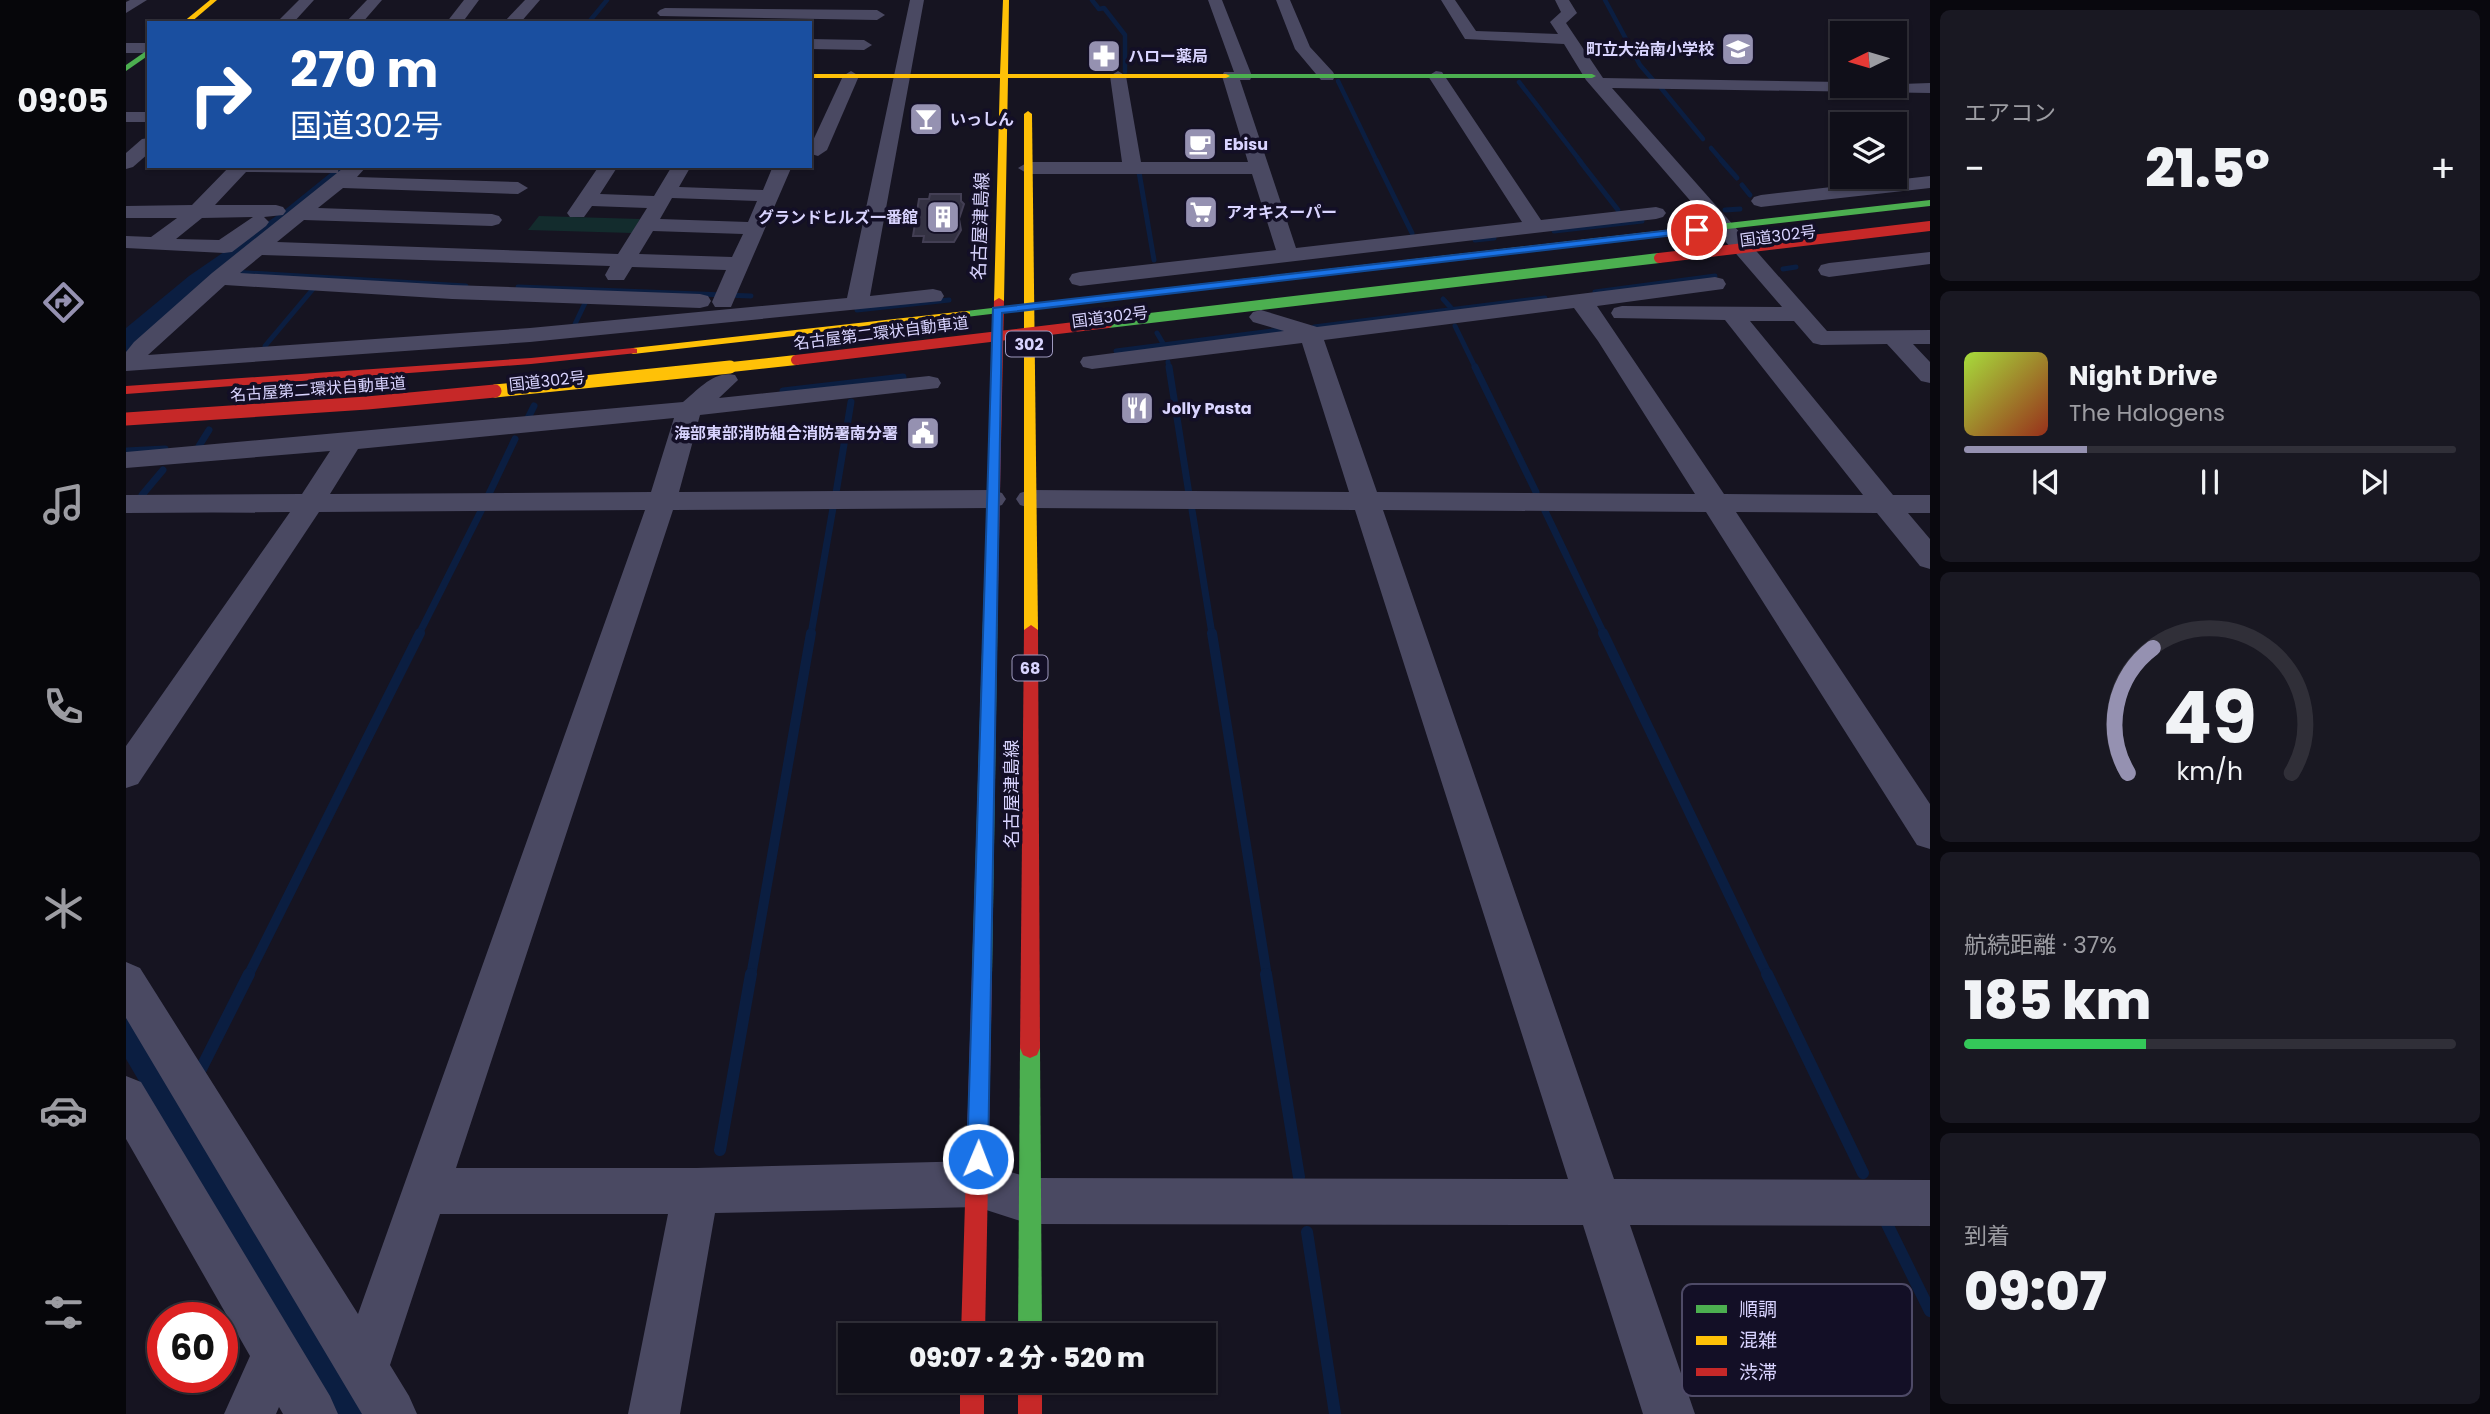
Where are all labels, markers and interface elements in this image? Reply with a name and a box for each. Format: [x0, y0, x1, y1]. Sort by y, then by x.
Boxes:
north arrow [1830, 21, 1908, 98]
map controls [1830, 21, 1907, 189]
school or university icon: 町立大治南小学校 [1719, 30, 1757, 68]
text: 270 m [290, 36, 438, 104]
pharmacy icon: ハロー薬局 [1085, 37, 1123, 75]
place label: 町立大治南小学校 [1586, 38, 1714, 61]
place label: ハロー薬局 [1128, 45, 1208, 68]
icon: right [175, 49, 266, 140]
text: 09:05 [17, 78, 109, 123]
text: エアコン [1964, 97, 2056, 129]
bar icon: いっしん [907, 100, 945, 138]
text: 国道302号 [290, 103, 443, 148]
place label: いっしん [950, 108, 1014, 131]
button: layers [1830, 112, 1907, 189]
cafe icon: Ebisu [1181, 125, 1219, 163]
text: 21.5° [2145, 132, 2270, 205]
place label: Ebisu [1224, 133, 1268, 156]
text: − [1964, 142, 1985, 195]
text: + [2430, 142, 2456, 195]
street label: 名古屋津島線 [966, 172, 994, 280]
supermarket icon: アオキスーパー [1182, 193, 1220, 231]
building icon: グランドヒルズ一番館 [924, 198, 962, 236]
pin [1667, 200, 1727, 260]
place label: アオキスーパー [1226, 201, 1337, 224]
place label: グランドヒルズ一番館 [758, 206, 918, 229]
icon: arrive [1678, 211, 1716, 249]
street label: 国道302号 [1739, 220, 1817, 252]
icon: directions [39, 278, 88, 327]
street label: 国道302号 [1071, 301, 1149, 333]
street label: 名古屋第二環状自動車道 [792, 311, 970, 355]
road number: 302 [1006, 332, 1052, 356]
text: Night Drive [2069, 358, 2217, 394]
street label: 国道302号 [508, 366, 586, 396]
street label: 名古屋第二環状自動車道 [229, 371, 407, 407]
restaurant icon: Jolly Pasta [1118, 389, 1156, 427]
place label: Jolly Pasta [1162, 397, 1252, 420]
text: The Halogens [2069, 397, 2225, 429]
public building icon: 海部東部消防組合消防署南分署 [904, 414, 942, 452]
place label: 海部東部消防組合消防署南分署 [674, 422, 898, 445]
icon: previous [2027, 463, 2065, 501]
icon: pause [2191, 463, 2229, 501]
icon: next [2355, 463, 2393, 501]
icon: music [39, 480, 88, 529]
road number: 68 [1012, 656, 1048, 680]
text: 49 [2163, 667, 2257, 768]
icon: phone [39, 682, 88, 731]
street label: 名古屋津島線 [999, 740, 1024, 848]
text: km/h [2177, 754, 2243, 789]
icon: climate [39, 884, 88, 933]
text: 航続距離 · 37% [1964, 929, 2117, 961]
text: 185 km [1964, 964, 2151, 1037]
icon: car [39, 1086, 88, 1135]
position arrow [941, 1122, 1015, 1196]
text: 到着 [1964, 1220, 2010, 1252]
text: 09:07 [1964, 1255, 2107, 1328]
legend [1682, 1284, 1912, 1396]
icon: filters [39, 1288, 88, 1337]
text: 順調 [1739, 1296, 1777, 1323]
speed limit sign: 60 [147, 1302, 238, 1393]
text: 混雑 [1739, 1327, 1777, 1354]
text: 09:07 · 2 分 · 520 m [909, 1340, 1145, 1376]
text: 渋滞 [1739, 1359, 1777, 1386]

